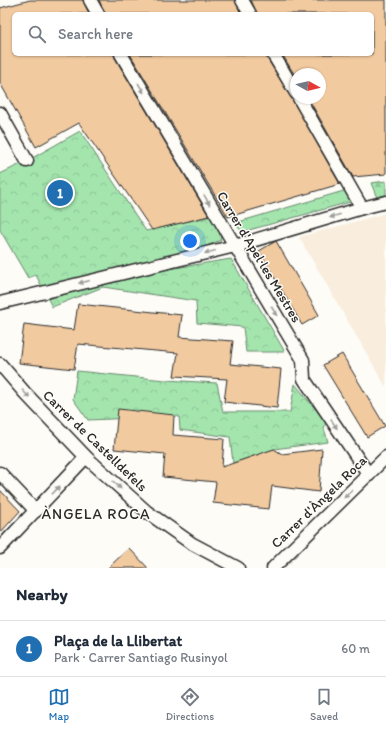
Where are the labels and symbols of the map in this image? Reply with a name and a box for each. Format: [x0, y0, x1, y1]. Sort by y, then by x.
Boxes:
north arrow [290, 68, 326, 104]
one-way arrow [138, 82, 145, 94]
pin: 1 [47, 178, 73, 208]
street label: Carrer d'Apel·les Mestres [213, 188, 305, 326]
one-way arrow [204, 194, 211, 206]
one-way arrow [329, 213, 341, 219]
your location [180, 231, 200, 251]
one-way arrow [204, 249, 216, 255]
one-way arrow [78, 280, 90, 286]
one-way arrow [270, 305, 277, 317]
street label: Carrer de Castelldefels [39, 387, 151, 495]
one-way arrow [21, 388, 30, 399]
one-way arrow [330, 419, 338, 429]
street label: Carrer d'Àngela Roca [268, 452, 371, 552]
one-way arrow [112, 481, 123, 490]
one-way arrow [51, 485, 60, 494]
one-way arrow [343, 490, 353, 499]
district label: ÀNGELA ROCA [41, 505, 151, 523]

